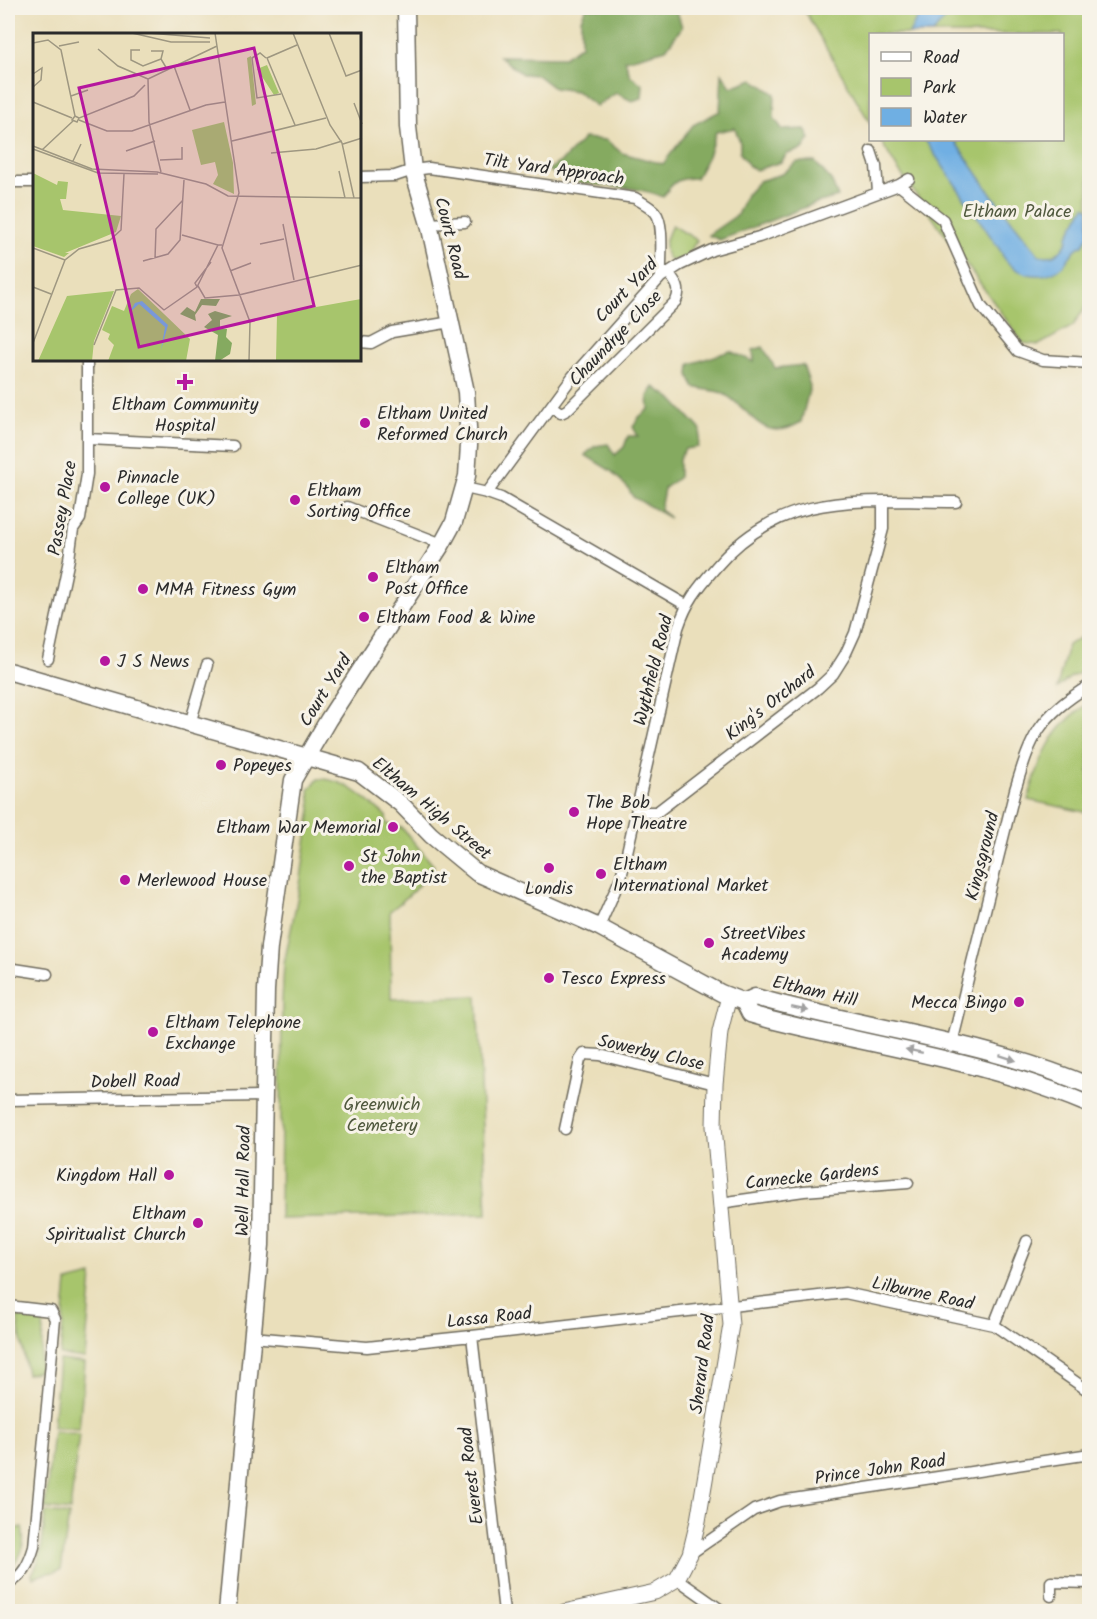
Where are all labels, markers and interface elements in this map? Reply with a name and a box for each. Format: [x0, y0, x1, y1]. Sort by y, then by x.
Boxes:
inset map [33, 33, 362, 362]
legend [869, 33, 1064, 141]
text: Road [923, 44, 960, 73]
text: Park [923, 74, 956, 103]
text: Water [923, 104, 968, 133]
street label: Tilt Yard Approach [482, 146, 626, 195]
street label: Court Road [425, 194, 474, 284]
park label: Eltham Palace [963, 198, 1071, 227]
street label: Court Yard [588, 251, 667, 330]
street label: Chaundrye Close [562, 284, 670, 394]
marker: Eltham Community Hospital [176, 373, 194, 391]
place label: Eltham Community Hospital [111, 391, 259, 441]
place label: Eltham United Reformed Church [377, 400, 508, 450]
marker: Eltham United Reformed Church [358, 416, 372, 430]
street label: Passey Place [41, 458, 86, 558]
place label: Pinnacle College (UK) [117, 464, 216, 514]
place label: Eltham Sorting Office [307, 477, 411, 527]
marker: Pinnacle College (UK) [98, 480, 112, 494]
marker: Eltham Sorting Office [288, 493, 302, 507]
place label: Eltham Post Office [385, 554, 468, 604]
marker: Eltham Post Office [366, 570, 380, 584]
place label: MMA Fitness Gym [155, 576, 296, 605]
marker: MMA Fitness Gym [136, 582, 150, 596]
place label: Eltham Food & Wine [376, 604, 535, 633]
marker: Eltham Food & Wine [357, 610, 371, 624]
street label: Wythfield Road [627, 611, 682, 729]
place label: J S News [117, 648, 190, 677]
street label: Court Yard [292, 648, 361, 733]
marker: J S News [98, 654, 112, 668]
street label: King's Orchard [719, 659, 823, 749]
street label: Eltham High Street [365, 750, 498, 869]
place label: Popeyes [233, 752, 292, 781]
marker: Popeyes [214, 758, 228, 772]
place label: The Bob Hope Theatre [586, 789, 687, 839]
marker: The Bob Hope Theatre [567, 805, 581, 819]
street label: Kingsground [958, 808, 1009, 904]
place label: Eltham War Memorial [216, 814, 382, 843]
marker: Eltham War Memorial [386, 820, 400, 834]
place label: St John the Baptist [361, 843, 448, 893]
place label: Eltham International Market [613, 851, 769, 901]
marker: St John the Baptist [342, 859, 356, 873]
marker: Londis [542, 861, 556, 875]
place label: Merlewood House [137, 867, 267, 896]
marker: Eltham International Market [594, 867, 608, 881]
marker: Merlewood House [118, 873, 132, 887]
place label: Londis [525, 875, 574, 904]
place label: StreetVibes Academy [721, 920, 806, 970]
marker: StreetVibes Academy [702, 936, 716, 950]
place label: Tesco Express [561, 965, 666, 994]
street label: Eltham Hill [769, 969, 861, 1016]
marker: Tesco Express [542, 971, 556, 985]
place label: Mecca Bingo [911, 989, 1007, 1018]
marker: Mecca Bingo [1012, 995, 1026, 1009]
one-way arrow [791, 1005, 810, 1014]
place label: Eltham Telephone Exchange [165, 1009, 301, 1059]
marker: Eltham Telephone Exchange [146, 1025, 160, 1039]
street label: Sowerby Close [595, 1027, 707, 1080]
one-way arrow [904, 1046, 923, 1055]
one-way arrow [999, 1054, 1017, 1063]
street label: Dobell Road [90, 1067, 181, 1098]
park label: Greenwich Cemetery [344, 1091, 420, 1141]
street label: Well Hall Road [229, 1124, 260, 1237]
street label: Carnecke Gardens [744, 1156, 881, 1199]
place label: Kingdom Hall [56, 1162, 158, 1191]
marker: Kingdom Hall [162, 1168, 176, 1182]
place label: Eltham Spiritualist Church [46, 1200, 186, 1250]
marker: Eltham Spiritualist Church [191, 1216, 205, 1230]
street label: Lilburne Road [869, 1270, 977, 1320]
street label: Lassa Road [445, 1300, 534, 1337]
street label: Sherard Road [683, 1312, 724, 1416]
street label: Everest Road [452, 1424, 493, 1526]
street label: Prince John Road [813, 1447, 949, 1494]

